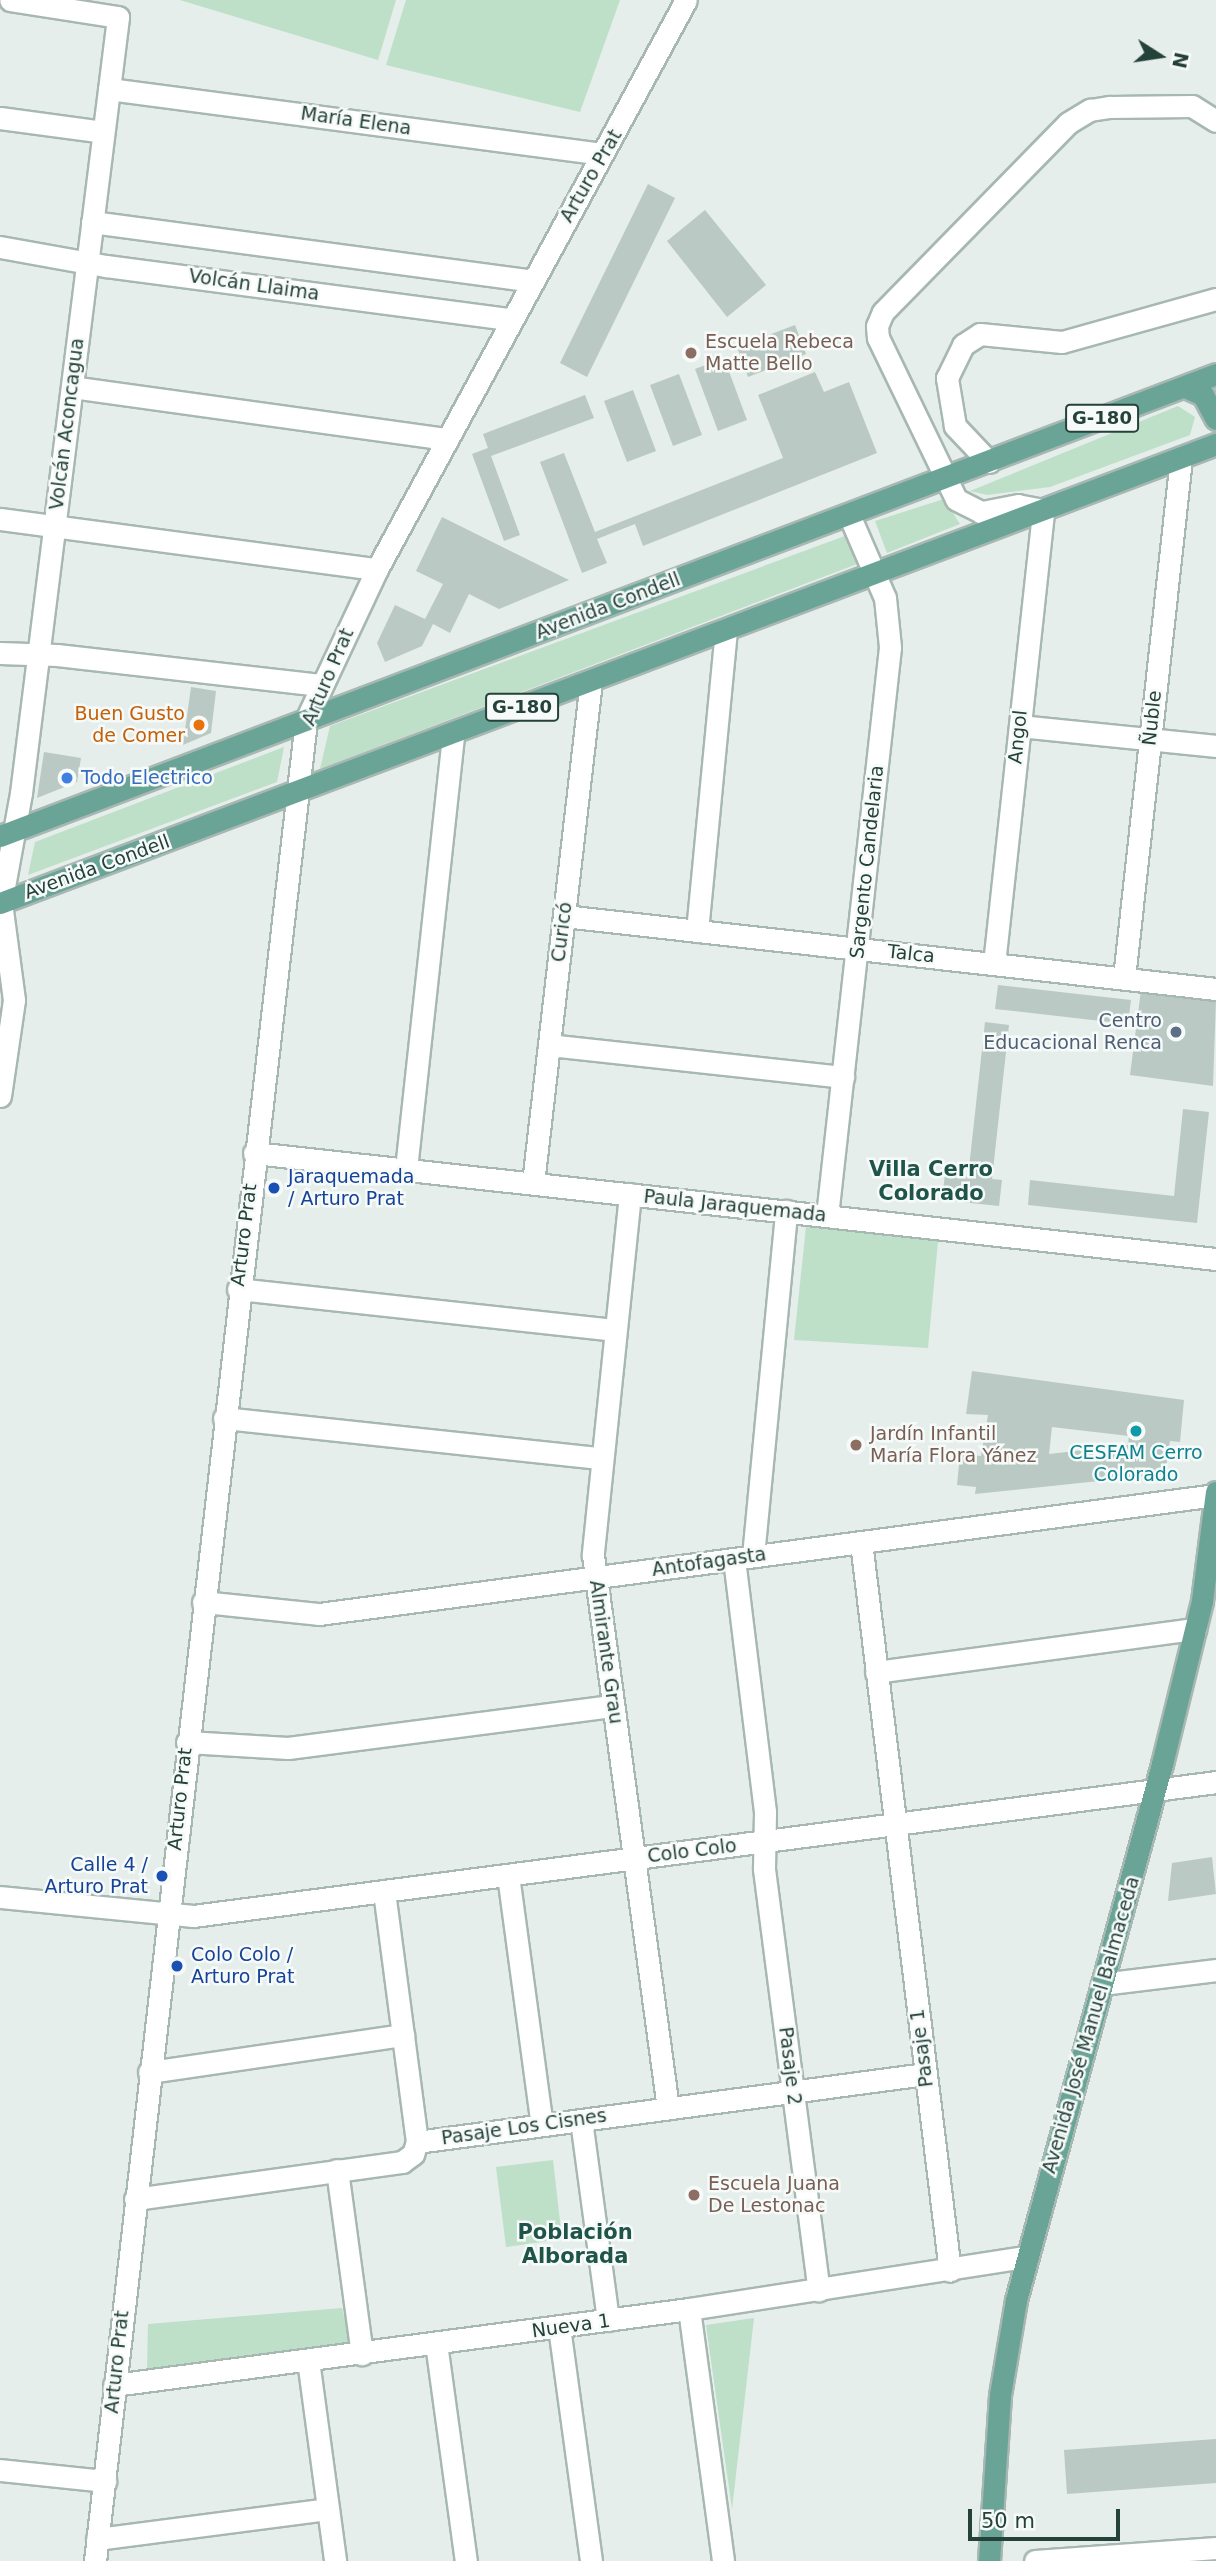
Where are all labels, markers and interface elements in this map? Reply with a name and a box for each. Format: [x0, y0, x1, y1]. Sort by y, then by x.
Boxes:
north arrow [1125, 21, 1195, 91]
text: N [1168, 50, 1193, 70]
street label: María Elena [299, 102, 413, 140]
street label: Arturo Prat [555, 126, 627, 226]
street label: Volcán Llaima [187, 265, 321, 305]
place label: Escuela Rebeca Matte Bello [705, 331, 854, 375]
street label: Volcán Aconcagua [45, 337, 89, 511]
marker: Escuela Rebeca Matte Bello [683, 345, 699, 361]
road number: G-180 [1064, 404, 1140, 432]
street label: Avenida Condell [532, 568, 684, 644]
street label: Arturo Prat [297, 625, 359, 729]
street label: Ñuble [1138, 689, 1166, 747]
road number: G-180 [484, 692, 560, 722]
place label: Buen Gusto de Comer [74, 703, 185, 747]
street label: Angol [1004, 709, 1032, 765]
marker: Buen Gusto de Comer [191, 717, 207, 733]
street label: Sargento Candelaria [845, 764, 889, 960]
place label: Todo Electrico [81, 767, 213, 789]
marker: Todo Electrico [59, 770, 75, 786]
street label: Avenida Condell [21, 830, 173, 904]
street label: Curicó [547, 901, 577, 963]
street label: Talca [886, 940, 936, 968]
place label: Centro Educacional Renca [983, 1010, 1162, 1054]
marker: Centro Educacional Renca [1168, 1024, 1184, 1040]
district label: Villa Cerro Colorado [869, 1156, 993, 1206]
place label: Jaraquemada / Arturo Prat [288, 1166, 414, 1210]
marker: Jaraquemada / Arturo Prat [266, 1180, 282, 1196]
street label: Arturo Prat [226, 1182, 262, 1288]
street label: Paula Jaraquemada [643, 1185, 827, 1227]
place label: Jardín Infantil María Flora Yánez [870, 1423, 1036, 1467]
marker: CESFAM Cerro Colorado [1128, 1423, 1144, 1439]
marker: Jardín Infantil María Flora Yánez [848, 1437, 864, 1453]
place label: CESFAM Cerro Colorado [1069, 1442, 1203, 1486]
street label: Antofagasta [650, 1543, 768, 1581]
street label: Almirante Grau [585, 1579, 627, 1725]
street label: Arturo Prat [163, 1746, 197, 1852]
street label: Colo Colo [646, 1834, 738, 1868]
place label: Calle 4 / Arturo Prat [45, 1854, 148, 1898]
marker: Calle 4 / Arturo Prat [154, 1868, 170, 1884]
street label: Avenida José Manuel Balmaceda [1038, 1874, 1144, 2176]
place label: Colo Colo / Arturo Prat [191, 1944, 294, 1988]
marker: Colo Colo / Arturo Prat [169, 1958, 185, 1974]
street label: Pasaje 1 [906, 2007, 938, 2089]
street label: Pasaje 2 [774, 2025, 806, 2107]
street label: Pasaje Los Cisnes [440, 2104, 608, 2150]
place label: Escuela Juana De Lestonac [708, 2173, 840, 2217]
marker: Escuela Juana De Lestonac [686, 2187, 702, 2203]
district label: Población Alborada [517, 2219, 633, 2269]
street label: Arturo Prat [100, 2309, 134, 2415]
street label: Nueva 1 [530, 2309, 612, 2343]
scale bar [971, 2494, 1123, 2538]
text: 50 m [981, 2509, 1035, 2533]

